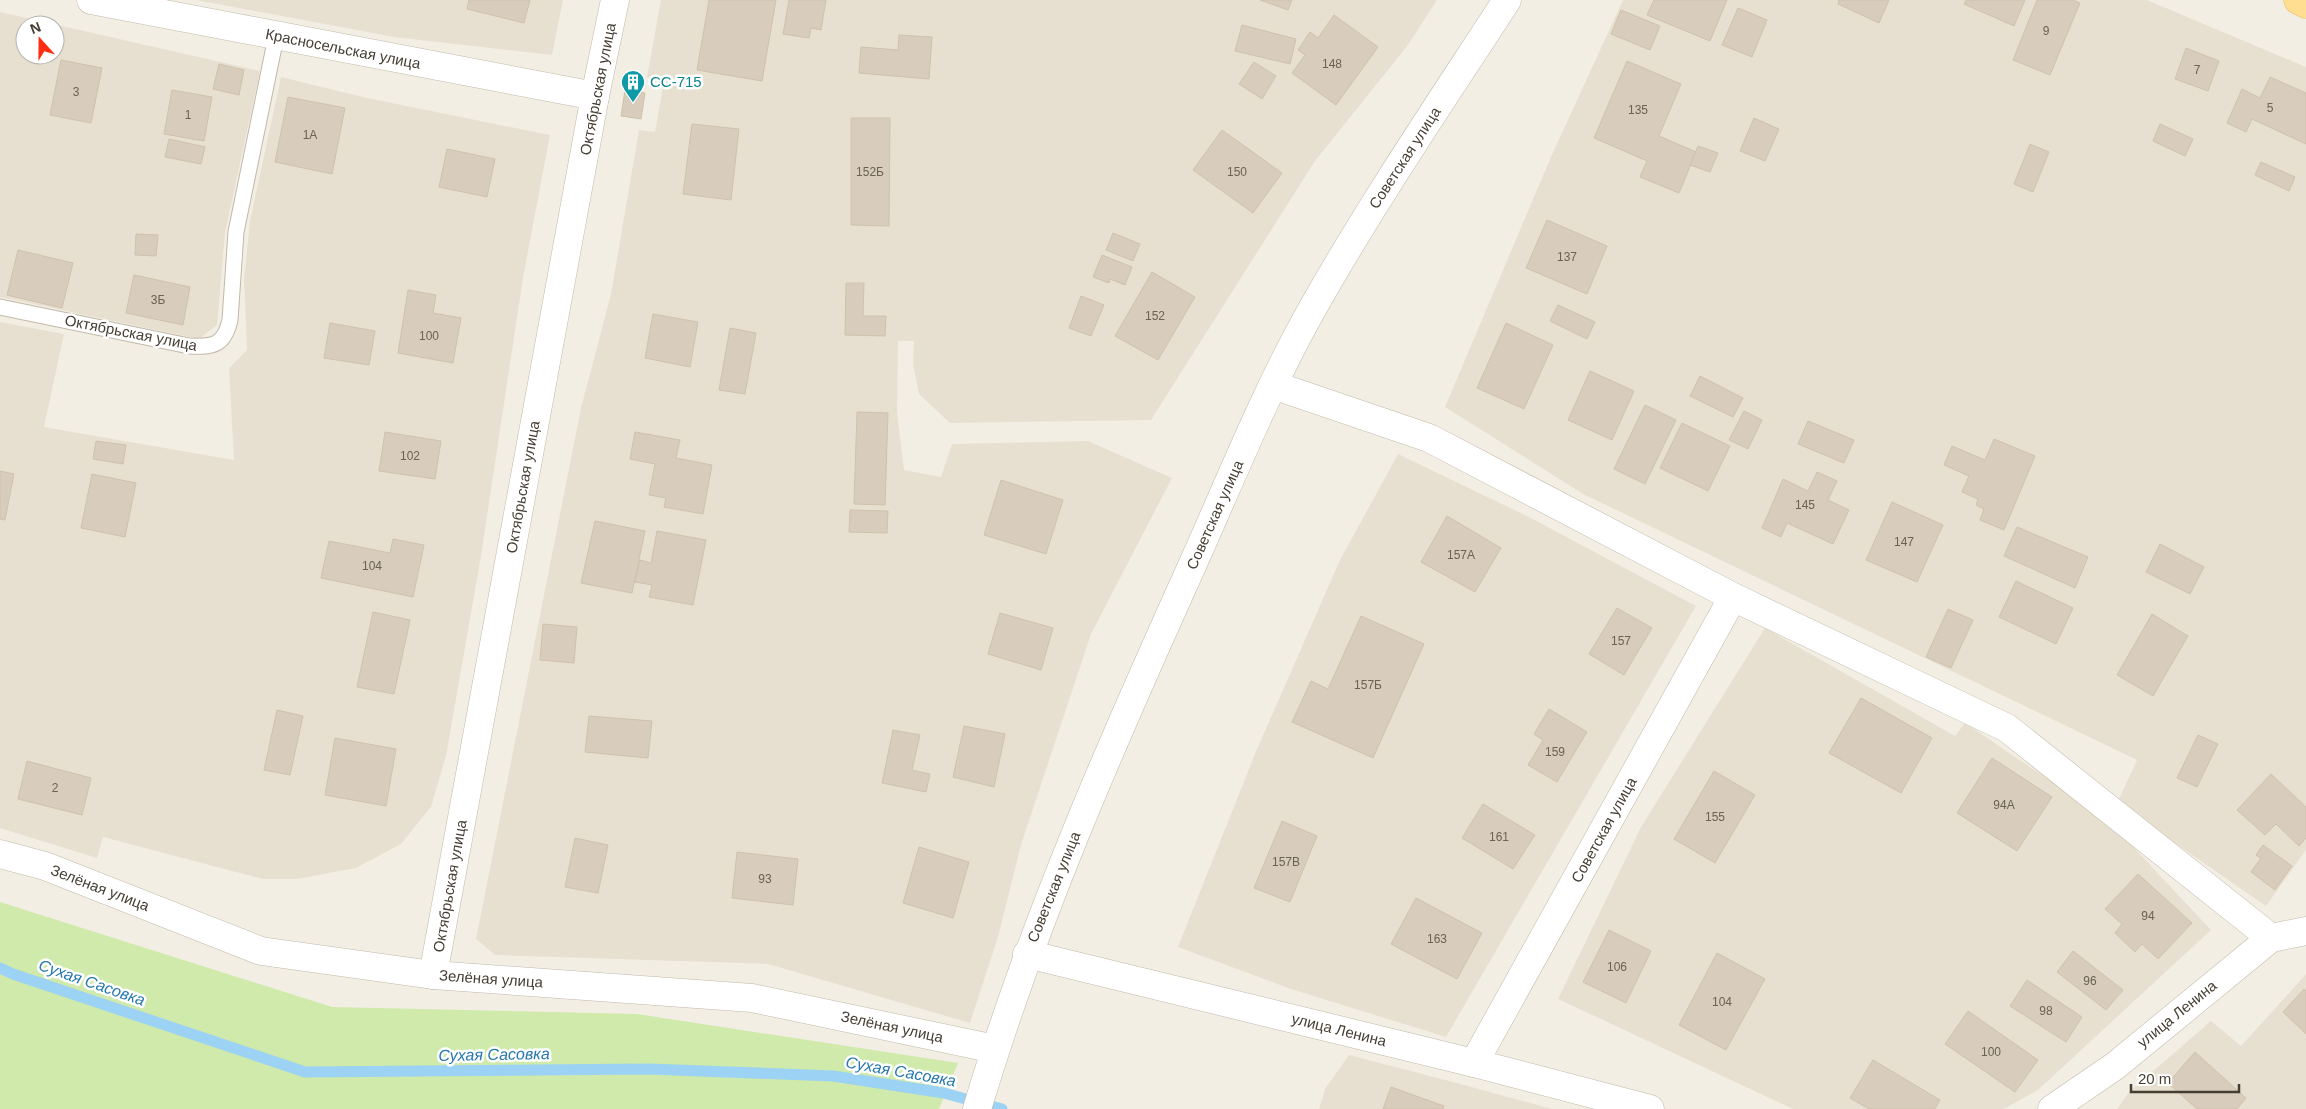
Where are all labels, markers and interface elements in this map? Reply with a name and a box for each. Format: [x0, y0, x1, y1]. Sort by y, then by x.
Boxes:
north arrow [15, 15, 65, 65]
text: N [28, 19, 43, 37]
street label: Октябрьская улица [576, 21, 619, 156]
house number: 9 [2043, 24, 2050, 38]
street label: Красносельская улица [264, 25, 423, 72]
house number: 148 [1322, 57, 1342, 71]
house number: 7 [2194, 63, 2201, 77]
building icon: СС-715 [620, 69, 646, 103]
place label: СС-715 [650, 73, 702, 90]
house number: 3 [73, 85, 80, 99]
house number: 5 [2267, 101, 2274, 115]
street label: Советская улица [1365, 103, 1444, 212]
house number: 135 [1628, 103, 1648, 117]
house number: 1 [185, 108, 192, 122]
house number: 1А [303, 128, 317, 142]
house number: 152Б [856, 165, 884, 179]
house number: 150 [1227, 165, 1247, 179]
house number: 137 [1557, 250, 1577, 264]
house number: 3Б [151, 293, 165, 307]
house number: 152 [1145, 309, 1165, 323]
street label: Октябрьская улица [64, 311, 199, 354]
house number: 100 [419, 329, 439, 343]
street label: Октябрьская улица [502, 419, 543, 555]
house number: 102 [400, 449, 420, 463]
street label: Советская улица [1183, 457, 1247, 572]
house number: 145 [1795, 498, 1815, 512]
house number: 147 [1894, 535, 1914, 549]
house number: 157А [1447, 548, 1475, 562]
house number: 104 [362, 559, 382, 573]
house number: 157 [1611, 634, 1631, 648]
house number: 157Б [1354, 678, 1382, 692]
house number: 159 [1545, 745, 1565, 759]
street label: Советская улица [1568, 774, 1640, 885]
house number: 2 [52, 781, 59, 795]
house number: 94А [1993, 798, 2015, 812]
house number: 155 [1705, 810, 1725, 824]
street label: Октябрьская улица [429, 818, 470, 954]
street label: Советская улица [1024, 828, 1084, 945]
house number: 161 [1489, 830, 1509, 844]
house number: 157В [1272, 855, 1300, 869]
street label: Зелёная улица [49, 861, 152, 914]
house number: 93 [758, 872, 772, 886]
house number: 94 [2141, 909, 2155, 923]
house number: 163 [1427, 932, 1447, 946]
water label: Сухая Сасовка [36, 956, 147, 1009]
house number: 106 [1607, 960, 1627, 974]
street label: Зелёная улица [438, 966, 544, 991]
house number: 96 [2083, 974, 2097, 988]
street label: улица Ленина [2134, 976, 2220, 1051]
house number: 104 [1712, 995, 1732, 1009]
house number: 98 [2039, 1004, 2053, 1018]
street label: Зелёная улица [839, 1007, 945, 1046]
street label: улица Ленина [1290, 1010, 1389, 1050]
water label: Сухая Сасовка [438, 1045, 550, 1064]
house number: 100 [1981, 1045, 2001, 1059]
water label: Сухая Сасовка [845, 1053, 957, 1090]
scale bar [2131, 1062, 2238, 1094]
text: 20 m [2138, 1070, 2171, 1087]

